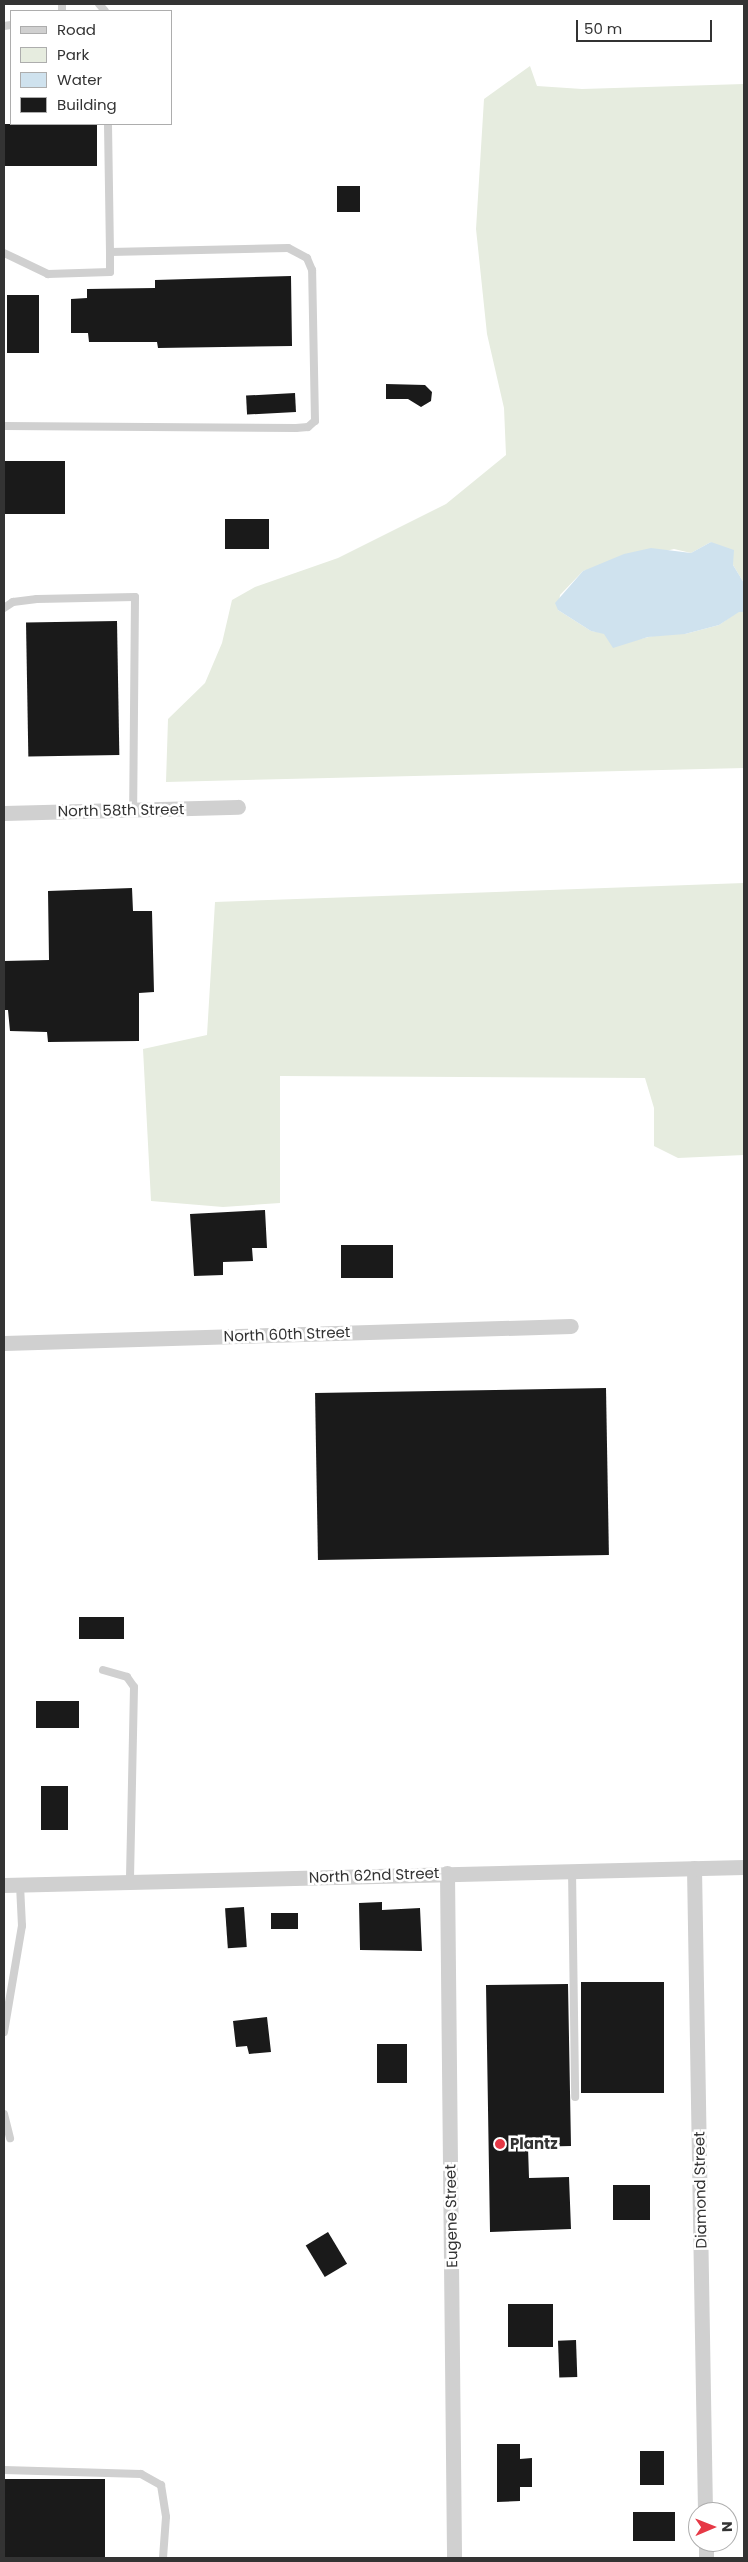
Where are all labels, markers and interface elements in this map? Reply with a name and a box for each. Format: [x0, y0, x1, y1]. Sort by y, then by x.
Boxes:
legend [10, 10, 172, 125]
scale bar [578, 10, 714, 42]
text: 50 m [584, 18, 622, 39]
text: Road [57, 19, 96, 40]
text: Park [57, 44, 89, 65]
text: Water [57, 69, 102, 90]
text: Building [57, 94, 117, 115]
street label: North 58th Street [58, 800, 184, 820]
street label: North 60th Street [223, 1323, 351, 1345]
street label: North 62nd Street [308, 1864, 440, 1886]
street label: Diamond Street [690, 2131, 710, 2249]
place label: Plantz [510, 2135, 558, 2153]
marker: Plantz [494, 2138, 506, 2150]
street label: Eugene Street [441, 2164, 461, 2268]
north arrow [688, 2502, 738, 2552]
text: N [717, 2521, 737, 2532]

